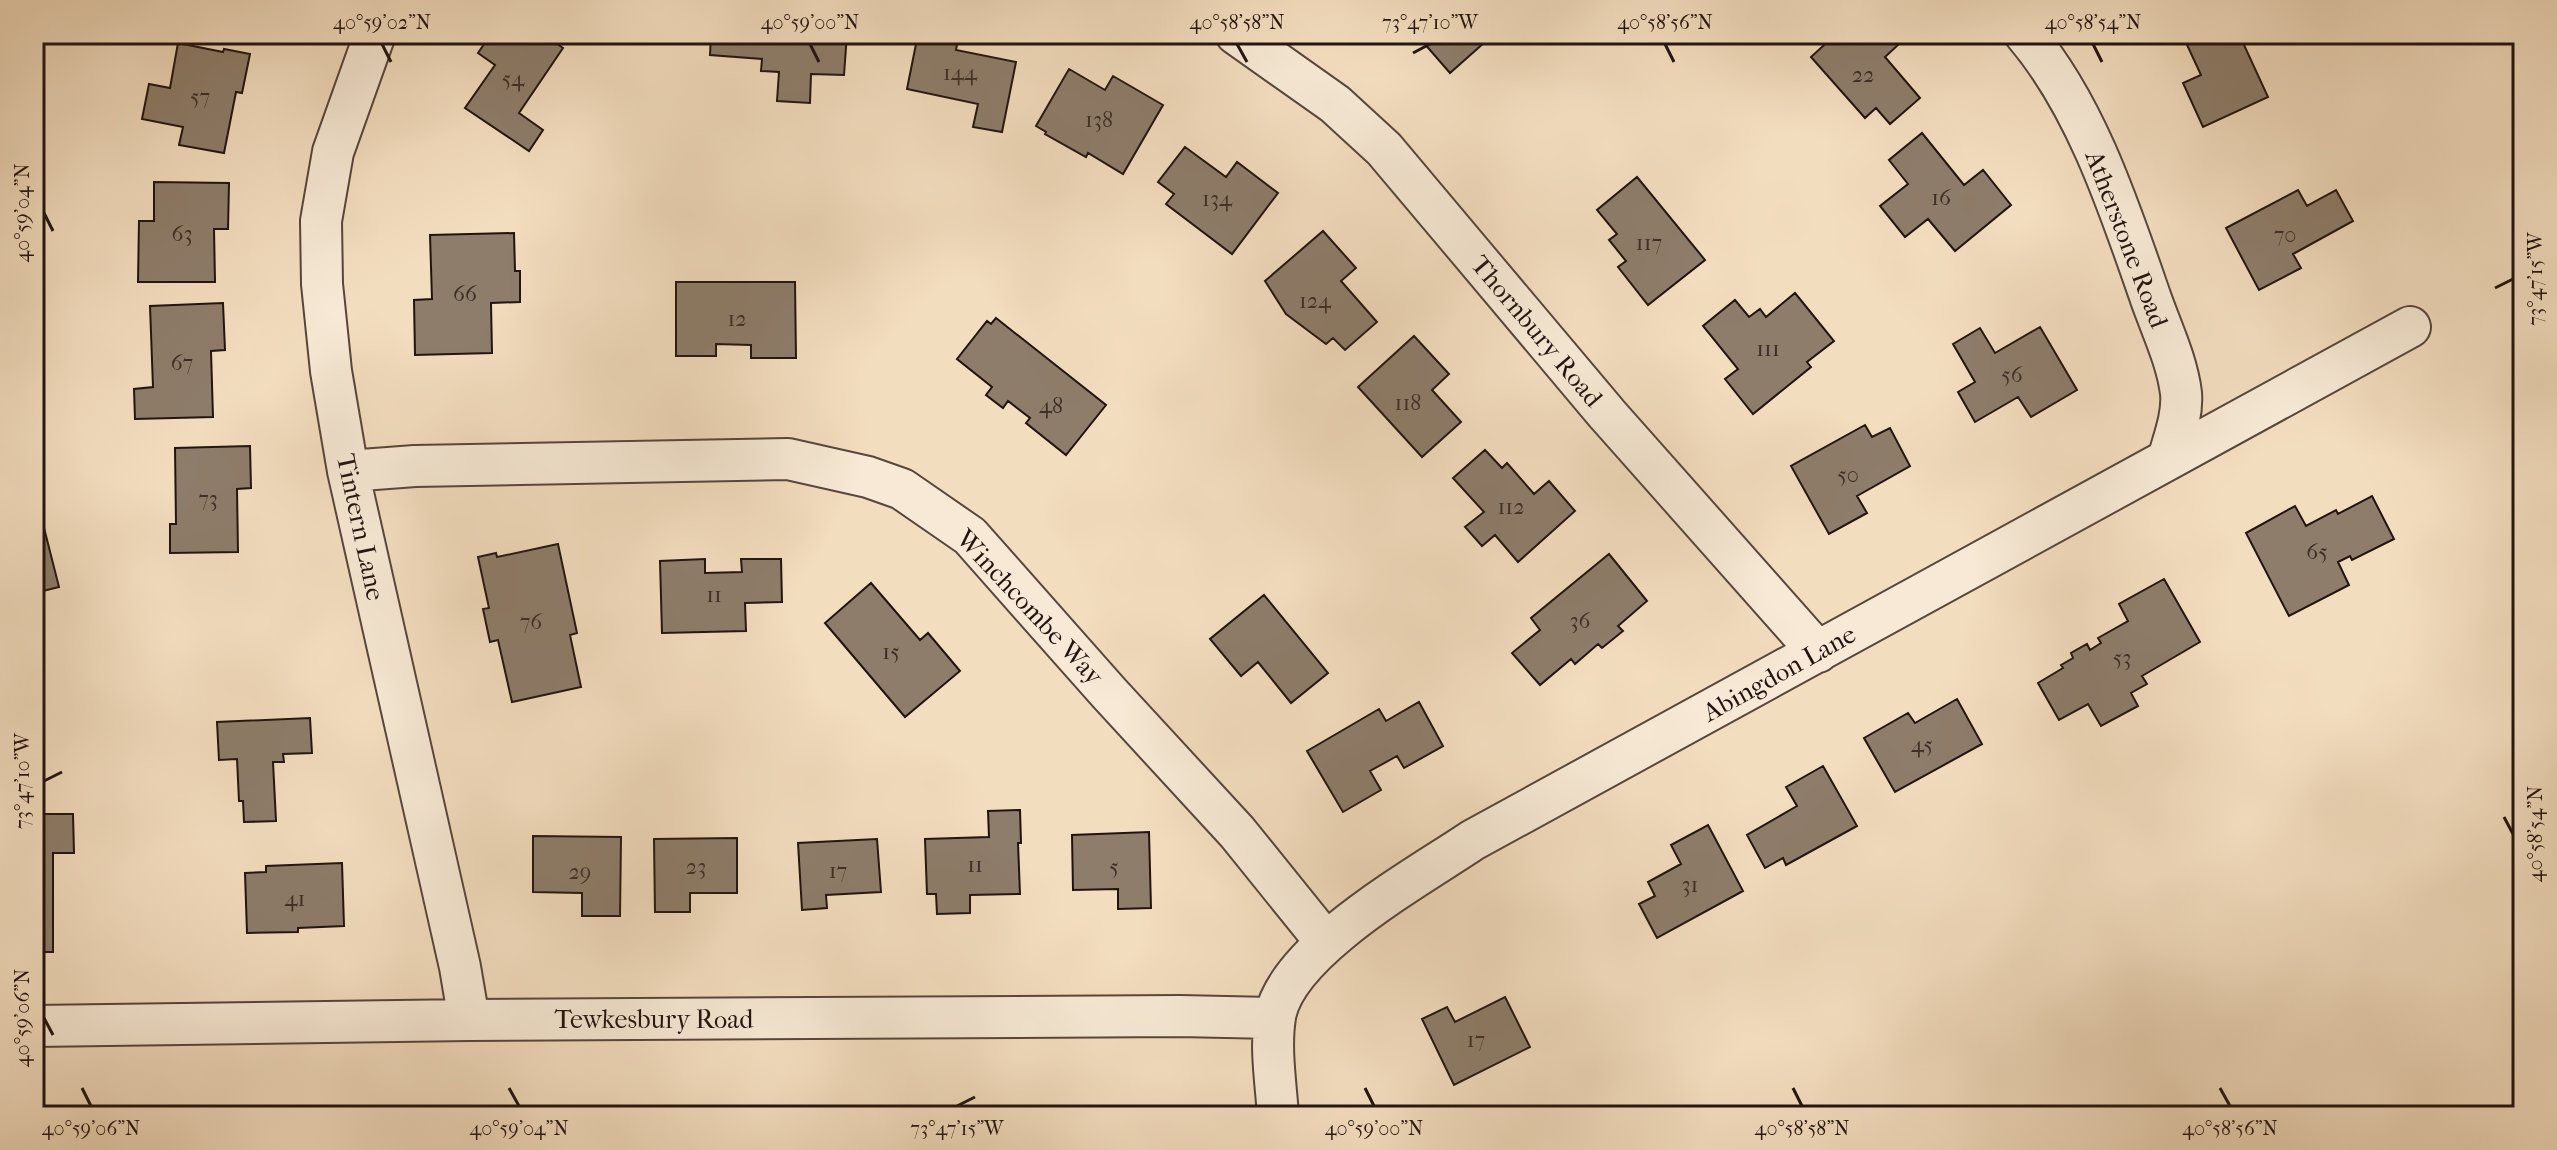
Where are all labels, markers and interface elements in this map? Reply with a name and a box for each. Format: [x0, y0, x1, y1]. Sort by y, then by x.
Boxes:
text: 40°59'02"N [333, 11, 431, 34]
text: 40°59'00"N [761, 11, 859, 34]
text: 40°58'58"N [1190, 11, 1284, 34]
text: 73°47'10"W [1382, 11, 1479, 34]
text: 40°58'56"N [1617, 11, 1713, 34]
text: 40°58'54"N [2045, 11, 2141, 34]
house number: 144 [943, 60, 978, 86]
house number: 22 [1852, 62, 1874, 88]
house number: 54 [502, 66, 525, 92]
house number: 57 [190, 84, 210, 110]
house number: 138 [1085, 107, 1113, 133]
street label: Atherstone Road [2078, 145, 2175, 333]
text: 40°59'04"N [11, 163, 34, 263]
house number: 16 [1931, 185, 1951, 211]
house number: 134 [1202, 186, 1233, 212]
house number: 63 [172, 221, 192, 247]
house number: 70 [2274, 222, 2296, 248]
house number: 117 [1636, 230, 1662, 256]
text: 73°47'15"W [2524, 231, 2547, 326]
street label: Thornbury Road [1464, 249, 1609, 414]
house number: 66 [453, 281, 477, 307]
house number: 124 [1299, 288, 1332, 314]
house number: 12 [727, 306, 747, 332]
house number: 111 [1756, 336, 1780, 362]
house number: 67 [171, 350, 193, 376]
house number: 56 [2001, 362, 2023, 388]
house number: 118 [1395, 390, 1421, 416]
house number: 48 [1039, 393, 1063, 419]
street label: Tintern Lane [330, 451, 391, 603]
house number: 50 [1837, 462, 1859, 488]
house number: 73 [198, 486, 218, 512]
house number: 112 [1497, 494, 1525, 520]
street label: Winchcombe Way [949, 522, 1110, 692]
house number: 65 [2306, 539, 2328, 565]
house number: 11 [706, 582, 722, 608]
house number: 36 [1570, 608, 1591, 634]
house number: 76 [520, 609, 542, 635]
street label: Abingdon Lane [1696, 619, 1861, 729]
house number: 15 [882, 639, 900, 665]
house number: 53 [2113, 645, 2131, 671]
text: 73°47'10"W [11, 732, 34, 829]
house number: 45 [1911, 732, 1933, 758]
text: 40°58'54"N [2524, 786, 2547, 882]
house number: 11 [967, 852, 983, 878]
house number: 23 [686, 854, 706, 880]
house number: 5 [1109, 854, 1119, 880]
house number: 17 [829, 858, 847, 884]
house number: 29 [569, 859, 591, 885]
house number: 31 [1682, 872, 1698, 898]
house number: 41 [285, 886, 305, 912]
text: 40°59'06"N [11, 969, 34, 1067]
street label: Tewkesbury Road [555, 1004, 754, 1035]
house number: 17 [1467, 1027, 1485, 1053]
text: 40°59'06"N [42, 1117, 140, 1140]
text: 40°59'04"N [469, 1117, 569, 1140]
text: 73°47'15"W [910, 1117, 1005, 1140]
text: 40°59'00"N [1325, 1117, 1423, 1140]
text: 40°58'58"N [1755, 1117, 1849, 1140]
text: 40°58'56"N [2182, 1117, 2278, 1140]

